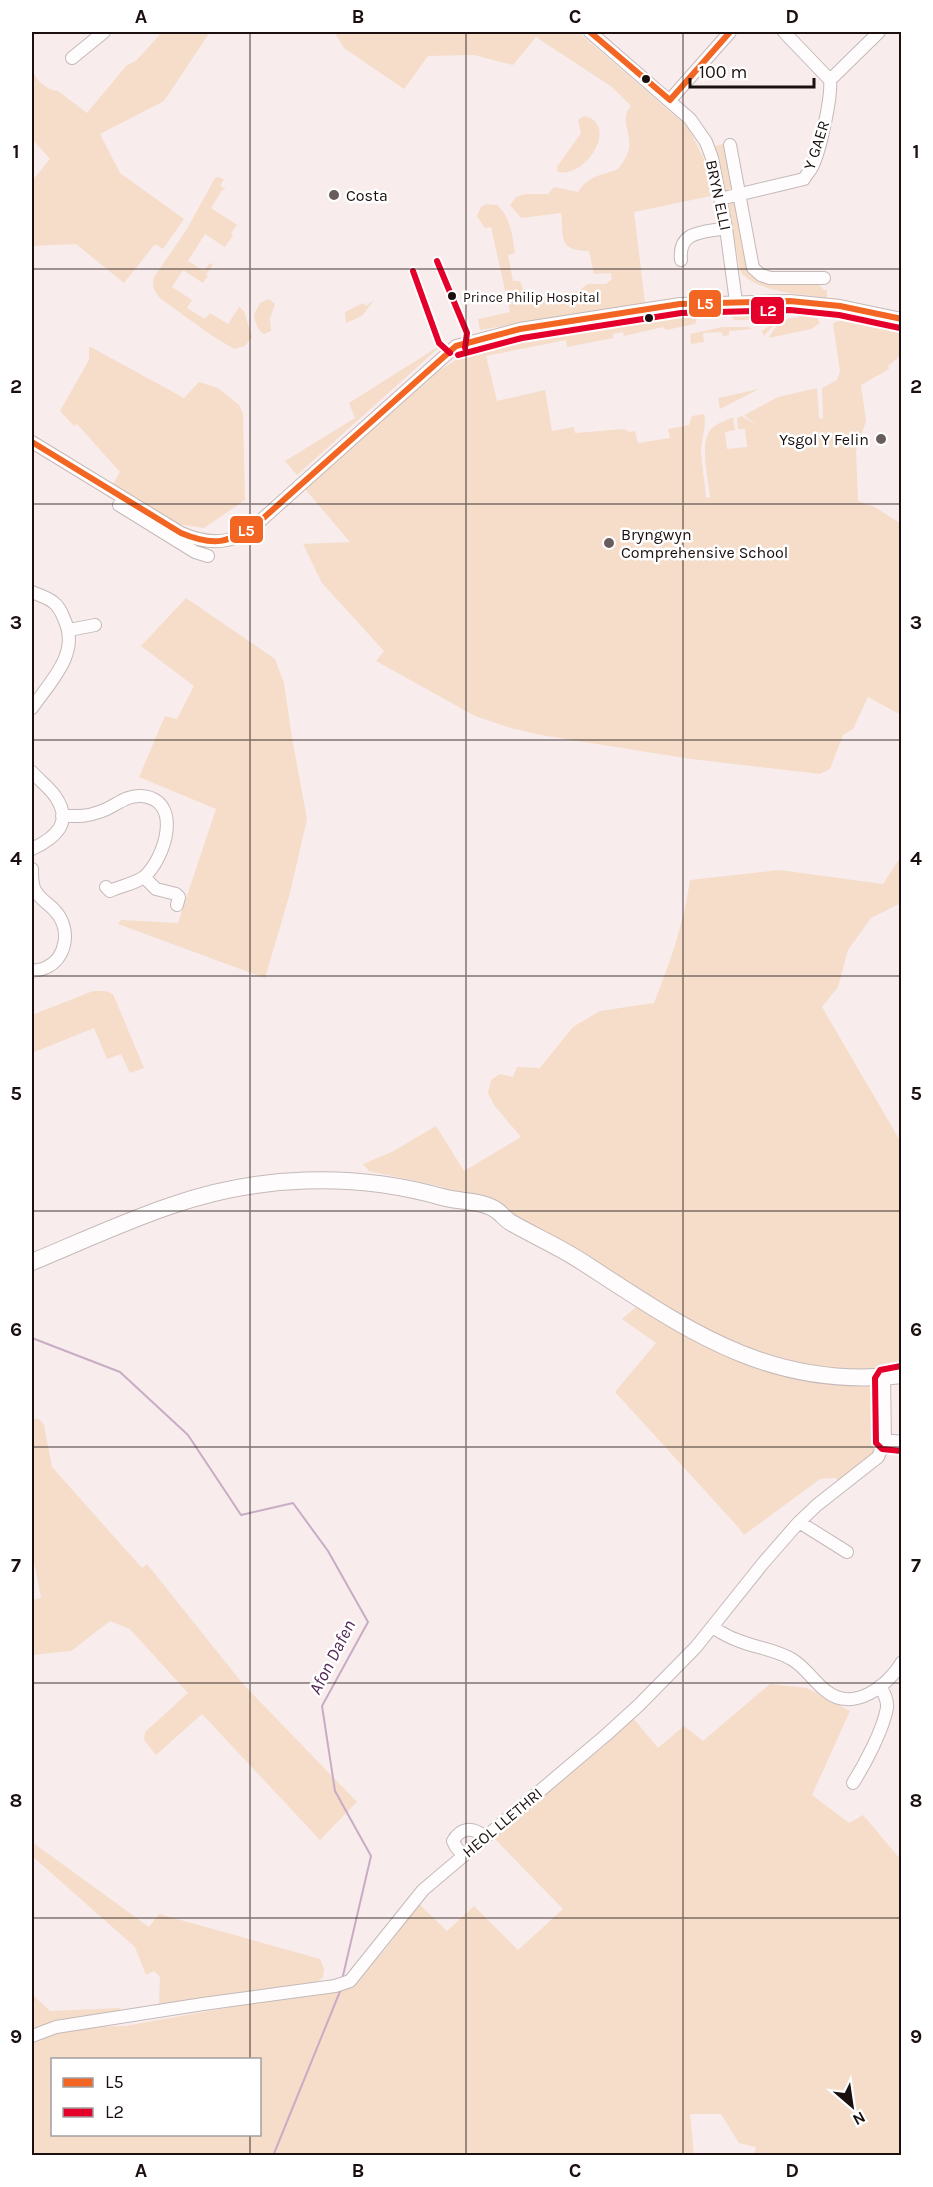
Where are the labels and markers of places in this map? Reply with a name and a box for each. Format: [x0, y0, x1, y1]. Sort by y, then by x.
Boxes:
unlabelled marker [640, 73, 652, 85]
place label: Costa [346, 186, 388, 205]
marker: Costa [327, 188, 341, 202]
place label: Prince Philip Hospital [463, 289, 600, 306]
marker: Prince Philip Hospital [446, 290, 458, 302]
unlabelled marker [643, 312, 655, 324]
place label: Ysgol Y Felin [779, 430, 869, 449]
marker: Ysgol Y Felin [874, 432, 888, 446]
place label: Bryngwyn Comprehensive School [621, 525, 788, 562]
marker: Bryngwyn Comprehensive School [602, 536, 616, 550]

